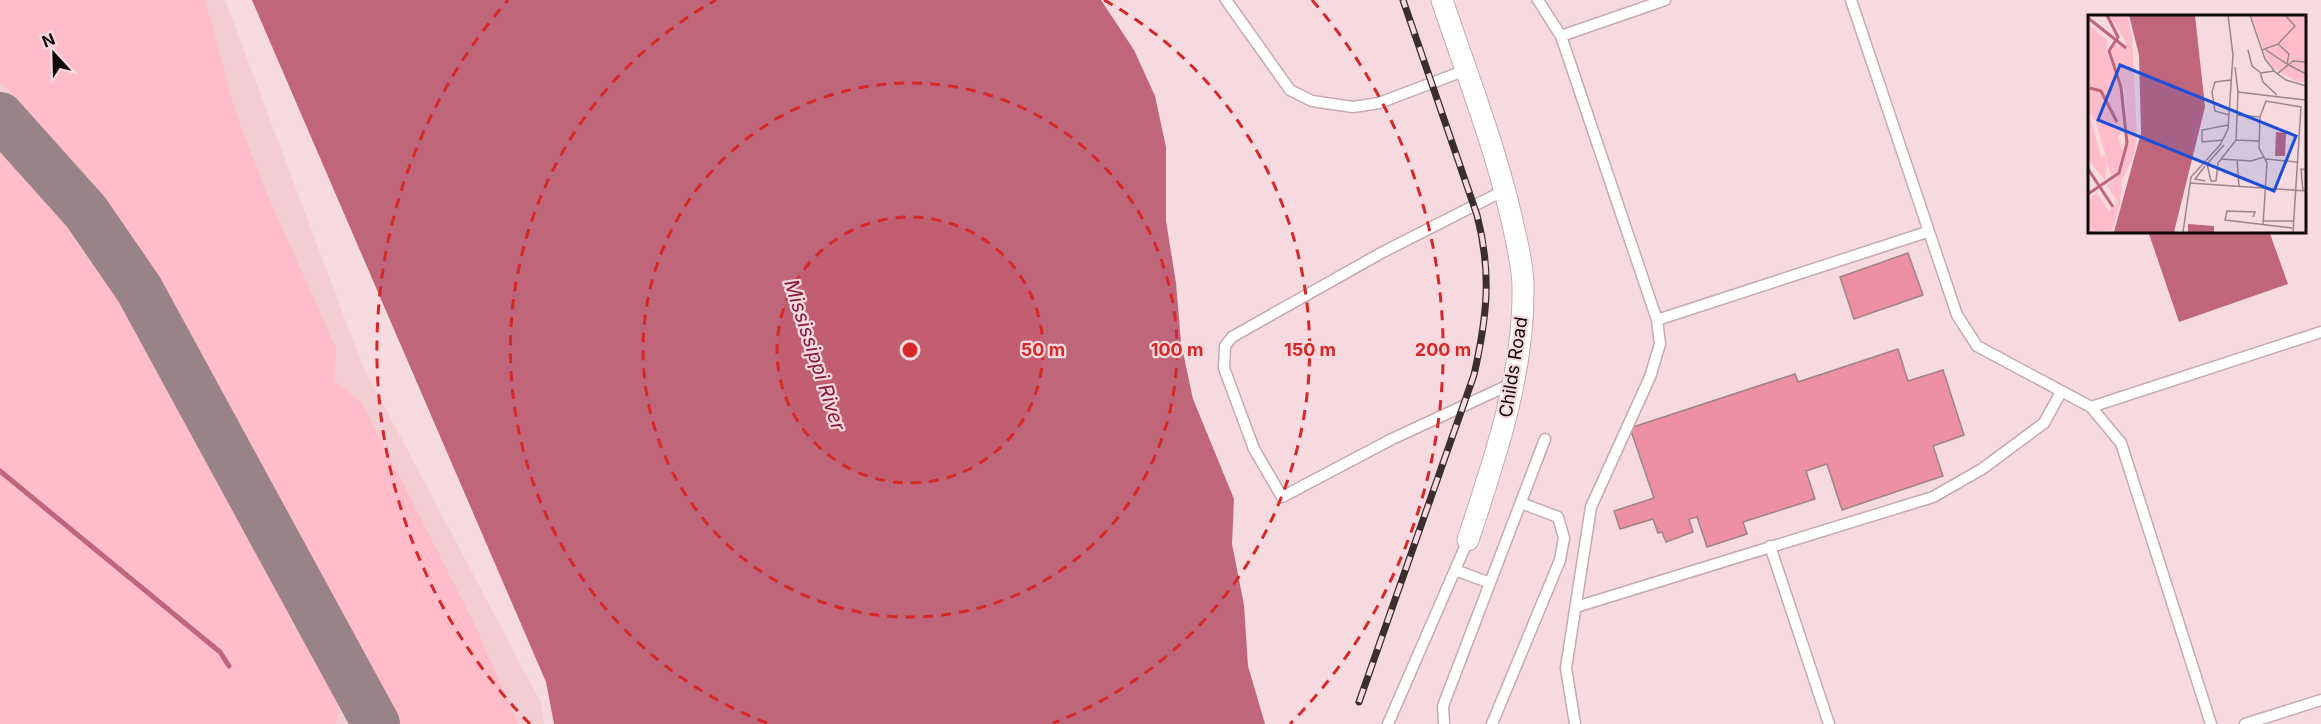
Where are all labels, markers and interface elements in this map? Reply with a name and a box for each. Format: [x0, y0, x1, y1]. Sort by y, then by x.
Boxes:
inset map [2088, 15, 2306, 232]
north arrow [24, 24, 84, 84]
text: N [39, 29, 58, 52]
water label: Mississippi River [779, 276, 851, 434]
street label: Childs Road [1495, 315, 1531, 419]
text: 50 m [1021, 339, 1065, 360]
text: 100 m [1151, 339, 1203, 360]
text: 150 m [1284, 339, 1336, 360]
text: 200 m [1415, 339, 1471, 360]
centre of rings [900, 340, 920, 360]

